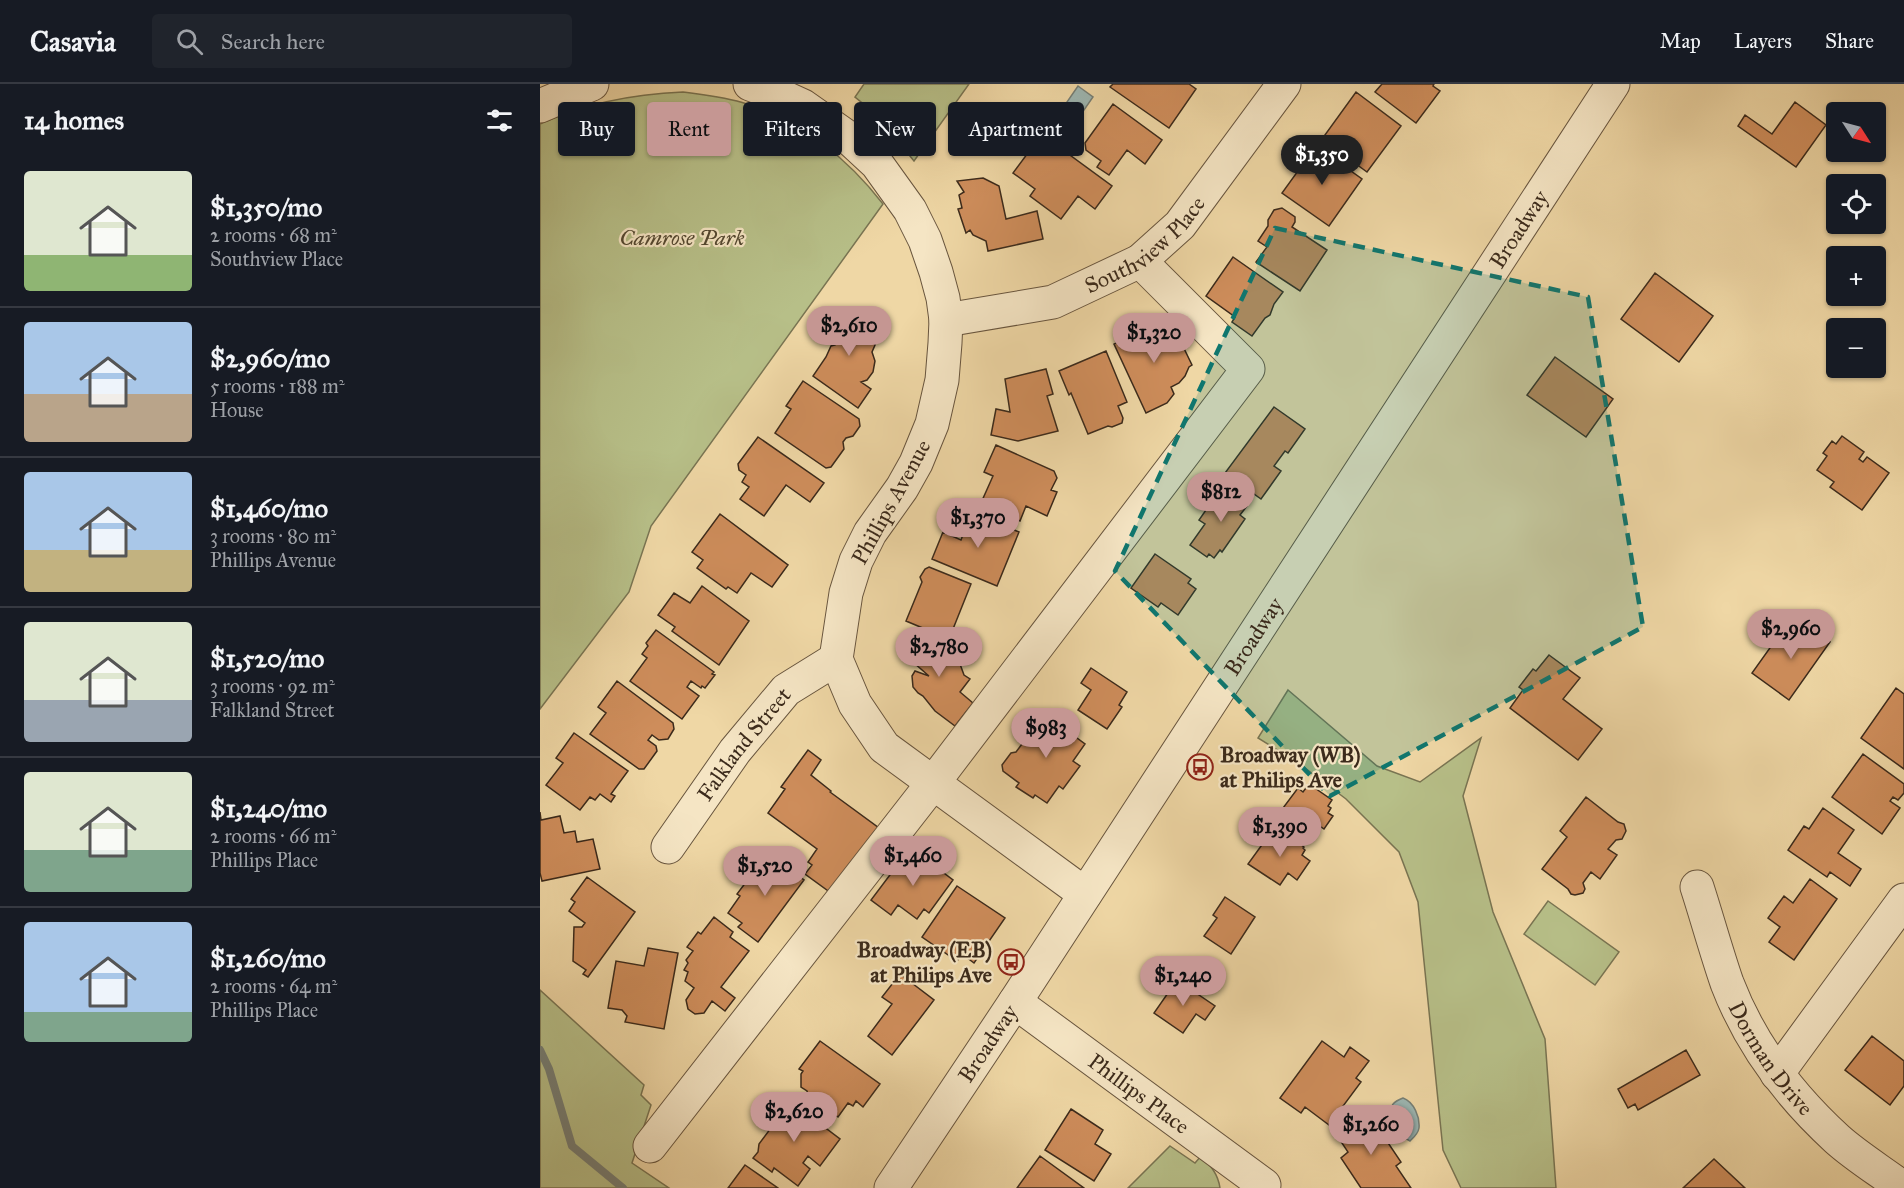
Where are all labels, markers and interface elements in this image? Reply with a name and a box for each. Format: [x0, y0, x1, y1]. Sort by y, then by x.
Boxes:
search box [152, 14, 572, 68]
text: Casavia [30, 24, 116, 59]
icon: search [173, 25, 206, 58]
text: Search here [221, 28, 325, 55]
text: Map [1660, 28, 1701, 54]
text: Layers [1734, 28, 1792, 54]
text: Share [1825, 28, 1874, 54]
chip: Buy [558, 102, 635, 156]
chip: Rent [647, 102, 731, 156]
chip: Filters [743, 102, 842, 156]
chip: New [854, 102, 936, 156]
chip: Apartment [948, 102, 1084, 156]
north arrow [1826, 102, 1886, 162]
map controls [1826, 102, 1886, 378]
text: 14 homes [24, 104, 124, 136]
icon: filters [483, 104, 516, 137]
pin: $1,350 [1273, 135, 1371, 186]
text: $1,350 [1295, 142, 1349, 166]
button: locate [1826, 174, 1886, 234]
street label: Broadway [1483, 184, 1554, 273]
text: $1,350/mo [210, 191, 322, 223]
street label: Southview Place [1080, 191, 1210, 299]
icon: home [72, 195, 144, 267]
text: 2 rooms · 68 m² [210, 223, 337, 247]
park label: Camrose Park [619, 224, 745, 251]
button: + [1826, 246, 1886, 306]
text: Southview Place [210, 247, 343, 271]
pin: $2,610 [800, 306, 898, 357]
text: $2,610 [820, 313, 878, 337]
pin: $1,320 [1105, 313, 1203, 364]
button: − [1826, 318, 1886, 378]
text: $1,320 [1127, 320, 1181, 344]
text: $2,960/mo [210, 342, 330, 374]
icon: home [72, 346, 144, 418]
text: 5 rooms · 188 m² [210, 374, 345, 398]
text: House [210, 398, 264, 422]
street label: Phillips Avenue [846, 435, 936, 569]
pin: $812 [1185, 472, 1257, 523]
text: $812 [1201, 479, 1241, 503]
text: $1,460/mo [210, 492, 328, 524]
icon: home [72, 496, 144, 568]
pin: $1,370 [929, 498, 1027, 549]
text: $1,370 [950, 505, 1006, 529]
text: 3 rooms · 80 m² [210, 524, 336, 548]
text: Phillips Avenue [210, 548, 336, 572]
street label: Broadway [1218, 592, 1289, 680]
pin: $2,960 [1742, 609, 1840, 660]
text: $2,960 [1761, 616, 1821, 640]
pin: $2,780 [890, 627, 988, 678]
text: $2,780 [909, 634, 969, 658]
text: $1,520/mo [210, 642, 324, 674]
icon: home [72, 646, 144, 718]
text: 3 rooms · 92 m² [210, 674, 335, 698]
street label: Falkland Street [691, 681, 796, 806]
text: Falkland Street [210, 698, 334, 722]
pin: $983 [1010, 708, 1082, 759]
text: $983 [1025, 715, 1067, 739]
place label: Broadway (WB) at Philips Ave [1220, 741, 1361, 793]
bus stop icon: Broadway (WB) at Philips Ave [1185, 752, 1215, 782]
text: $1,240/mo [210, 792, 327, 824]
icon: home [72, 796, 144, 868]
pin: $1,390 [1231, 807, 1329, 858]
text: $1,390 [1252, 814, 1308, 838]
text: 2 rooms · 66 m² [210, 824, 336, 848]
pin: $1,460 [864, 836, 962, 887]
text: $1,460 [884, 843, 942, 867]
pin: $1,520 [716, 846, 814, 897]
text: Phillips Place [210, 848, 318, 872]
text: $1,520 [737, 853, 793, 877]
place label: Broadway (EB) at Philips Ave [857, 936, 992, 988]
text: $1,260/mo [210, 942, 326, 974]
icon: home [72, 946, 144, 1018]
bus stop icon: Broadway (EB) at Philips Ave [996, 947, 1026, 977]
pin: $1,240 [1134, 956, 1232, 1007]
text: $1,240 [1154, 963, 1212, 987]
text: 2 rooms · 64 m² [210, 974, 337, 998]
street label: Dorman Drive [1723, 997, 1819, 1121]
text: Phillips Place [210, 998, 318, 1022]
street label: Broadway [952, 999, 1023, 1087]
street label: Phillips Place [1083, 1047, 1195, 1139]
pin: $2,620 [745, 1092, 843, 1143]
text: $2,620 [764, 1099, 824, 1123]
pin: $1,260 [1322, 1105, 1420, 1156]
text: $1,260 [1343, 1112, 1399, 1136]

